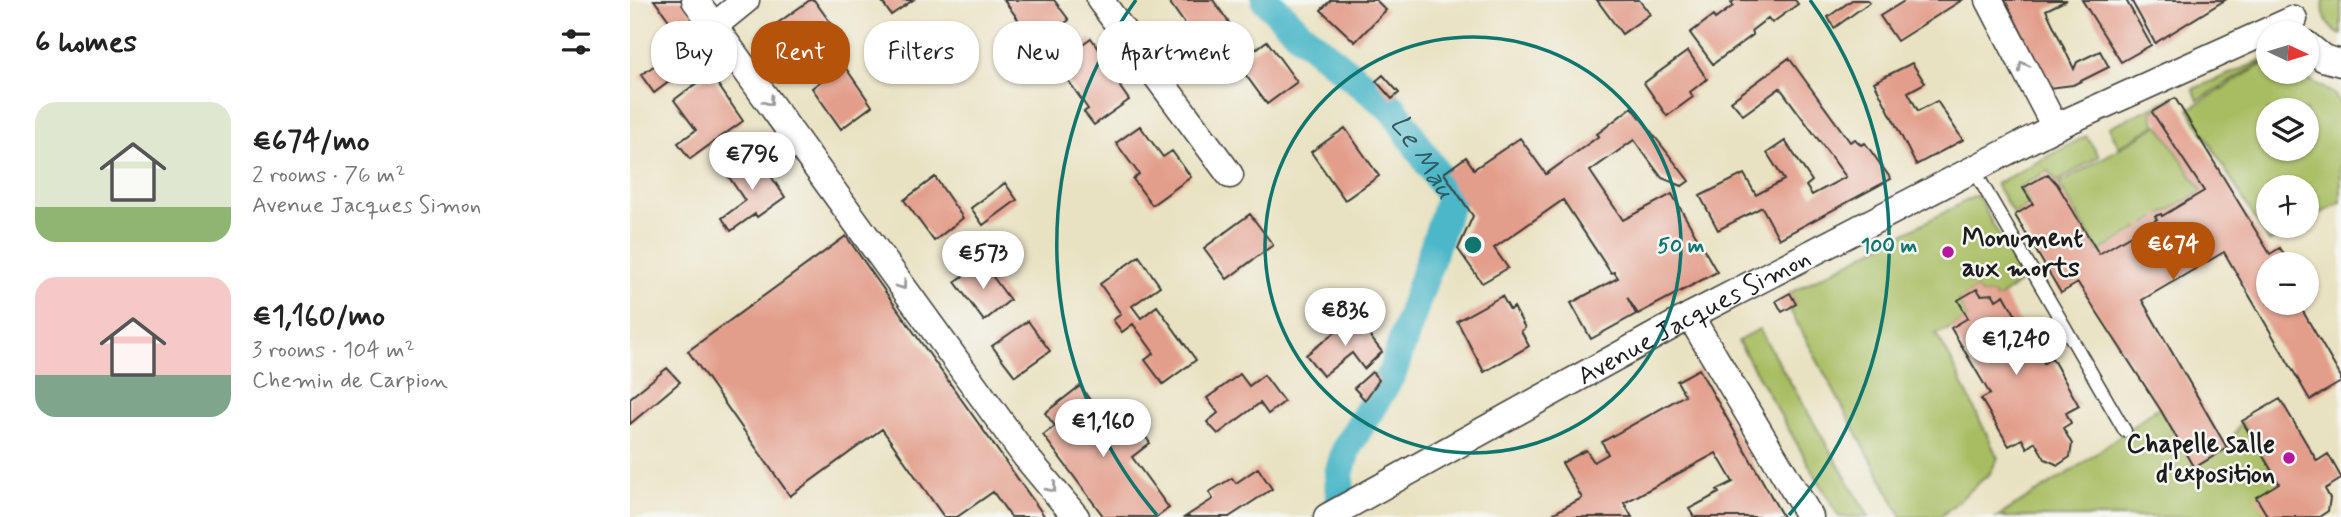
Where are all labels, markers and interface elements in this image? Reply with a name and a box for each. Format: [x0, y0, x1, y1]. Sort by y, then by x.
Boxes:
chip: Buy [651, 21, 737, 84]
chip: Rent [751, 21, 850, 84]
chip: Filters [864, 21, 979, 84]
chip: New [993, 21, 1083, 84]
chip: Apartment [1097, 21, 1254, 84]
north arrow [2256, 21, 2319, 84]
map controls [2256, 21, 2319, 315]
text: 6 homes [35, 23, 137, 62]
icon: filters [557, 23, 595, 61]
one-way arrow [2018, 61, 2032, 73]
one-way arrow [761, 93, 773, 105]
button: layers [2256, 98, 2319, 161]
water label: Le Mau [1381, 108, 1463, 207]
text: €674/mo [252, 122, 370, 161]
icon: home [91, 130, 175, 214]
pin: €796 [711, 132, 793, 192]
text: €796 [725, 140, 779, 170]
text: 2 rooms · 76 m² [252, 161, 405, 191]
button: + [2256, 175, 2319, 238]
text: Avenue Jacques Simon [252, 191, 481, 221]
place label: Monument aux morts [1962, 222, 2083, 286]
pin: €674 [2132, 222, 2214, 282]
text: €674 [2147, 230, 2199, 260]
pin: €573 [942, 232, 1024, 291]
text: 50 m [1658, 232, 1705, 260]
text: 100 m [1861, 232, 1917, 260]
centre of rings [1461, 233, 1485, 257]
text: €573 [958, 239, 1008, 269]
street label: Avenue Jacques Simon [1572, 242, 1817, 394]
marker: Monument aux morts [1940, 244, 1956, 260]
button: − [2256, 252, 2319, 315]
one-way arrow [894, 277, 907, 290]
pin: €836 [1304, 288, 1386, 348]
text: €836 [1321, 296, 1369, 326]
text: €1,160/mo [252, 297, 385, 336]
icon: home [91, 305, 175, 389]
pin: €1,240 [1959, 318, 2073, 377]
text: €1,240 [1982, 325, 2050, 355]
text: 3 rooms · 104 m² [252, 336, 415, 366]
text: Chemin de Carpion [252, 366, 448, 396]
pin: €1,160 [1046, 400, 1160, 459]
text: €1,160 [1071, 407, 1135, 437]
place label: Chapelle salle d'exposition [2127, 428, 2275, 492]
marker: Chapelle salle d'exposition [2281, 450, 2297, 466]
one-way arrow [1044, 479, 1056, 492]

